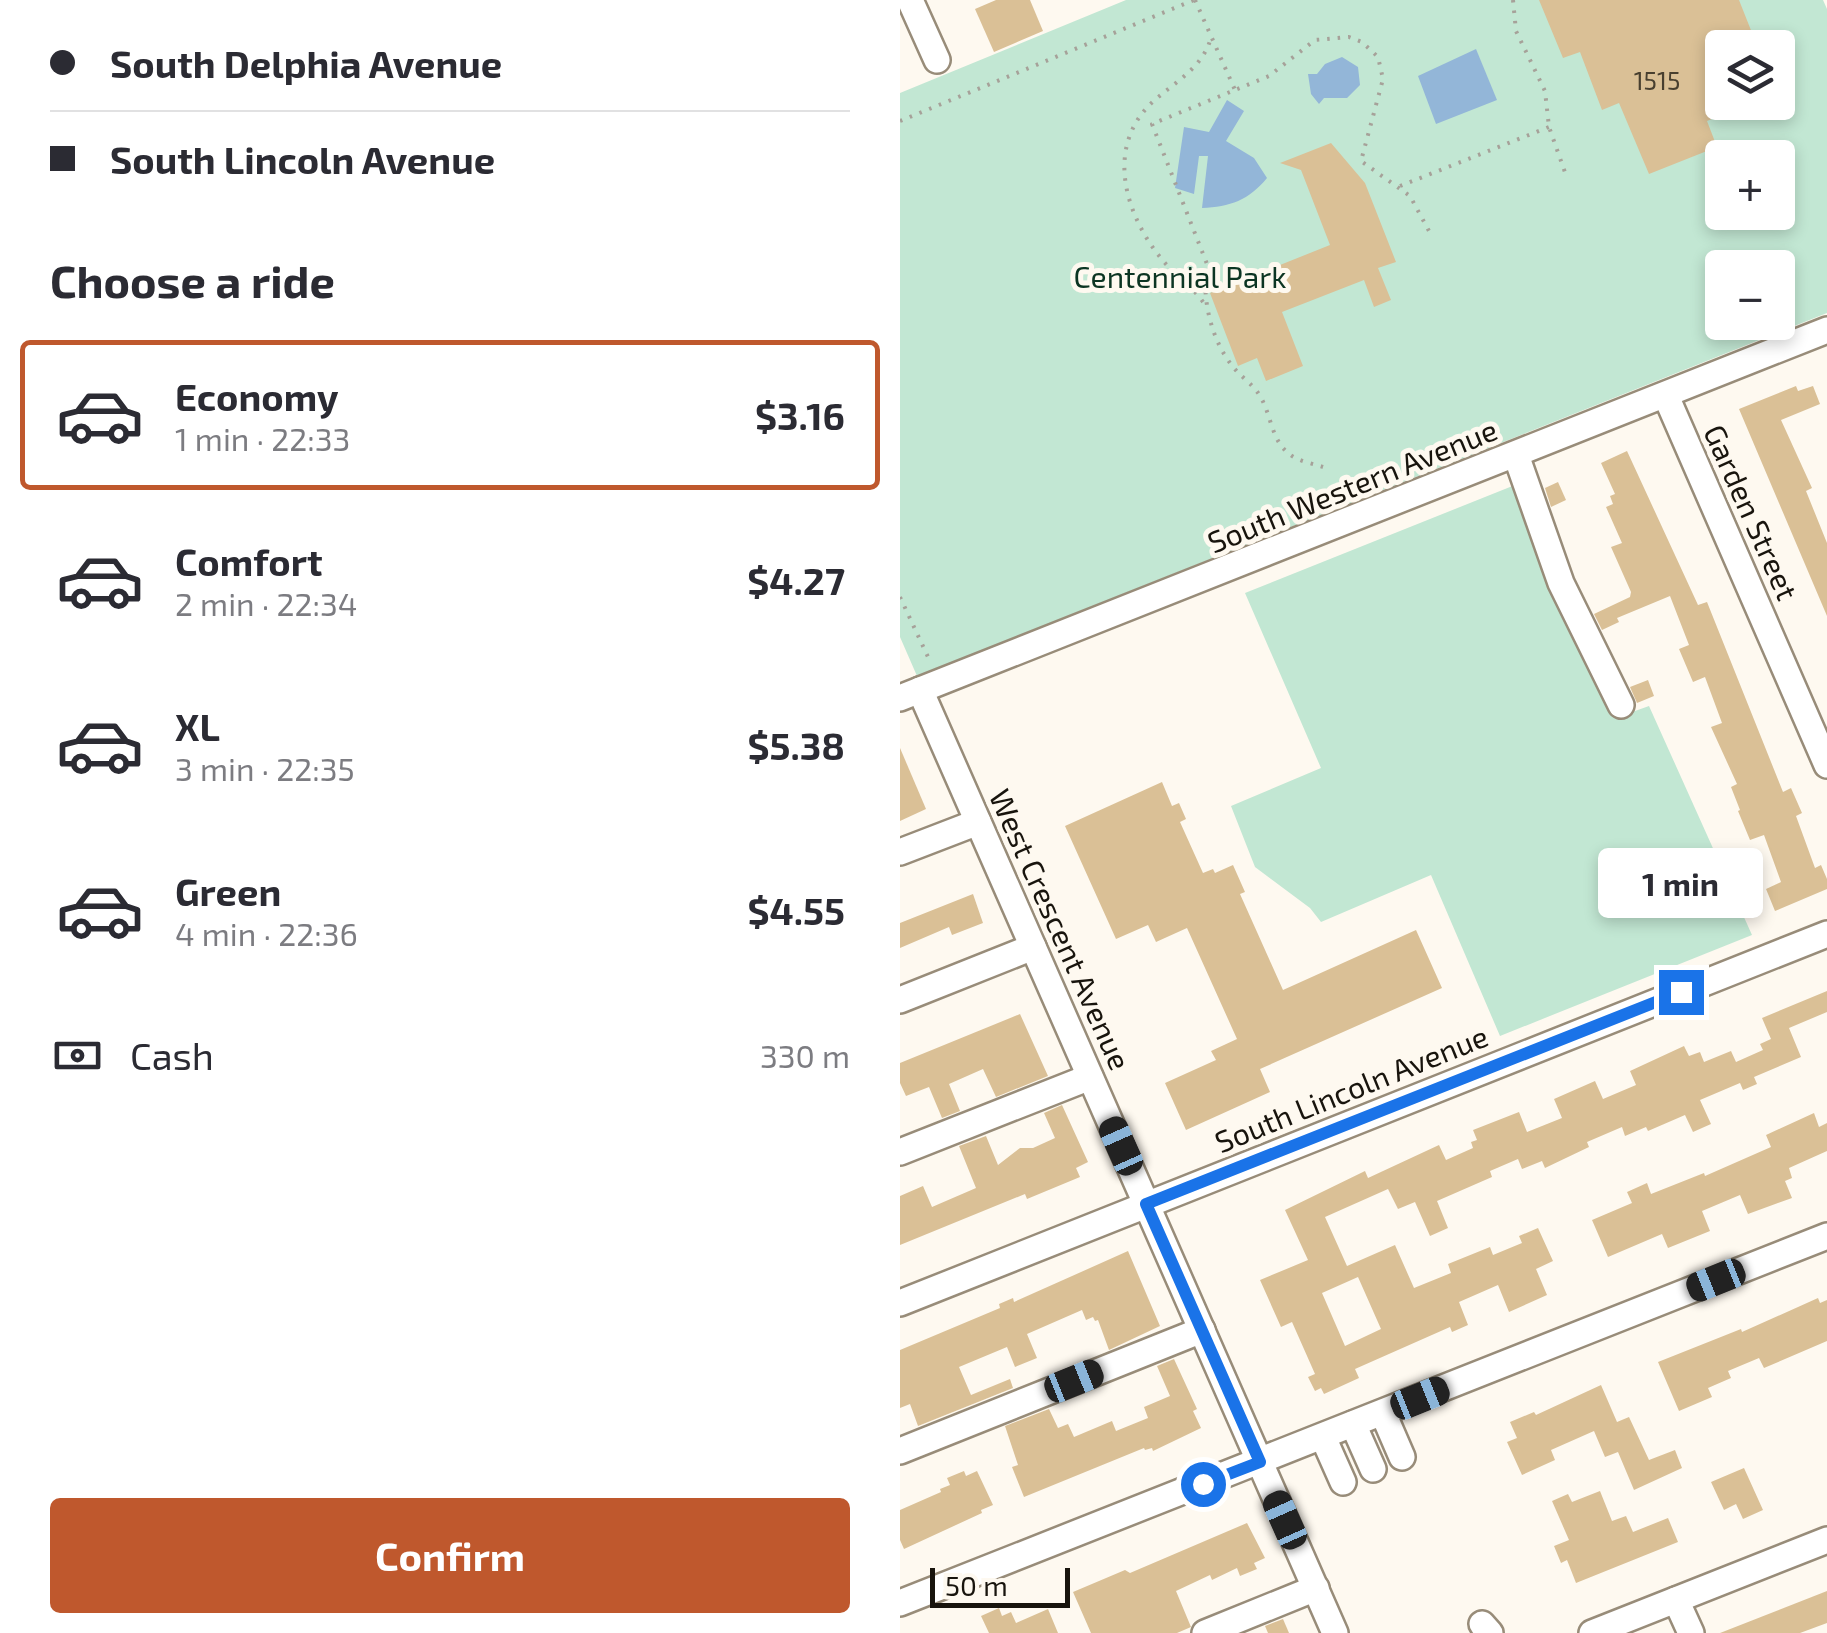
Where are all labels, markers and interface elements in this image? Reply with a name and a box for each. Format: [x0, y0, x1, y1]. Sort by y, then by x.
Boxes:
map controls [1705, 30, 1795, 340]
button: layers [1705, 30, 1795, 120]
text: South Delphia Avenue [110, 40, 502, 86]
house number: 1515 [1634, 65, 1680, 95]
text: South Lincoln Avenue [110, 136, 495, 182]
button: + [1705, 140, 1795, 230]
button: − [1705, 250, 1795, 340]
text: Choose a ride [50, 253, 335, 307]
park label: Centennial Park [1073, 258, 1287, 294]
icon: car [55, 370, 145, 460]
text: Economy [175, 373, 339, 419]
text: $3.16 [755, 392, 845, 438]
street label: South Western Avenue [1202, 410, 1502, 560]
text: 1 min · 22:33 [175, 419, 350, 457]
street label: Garden Street [1697, 419, 1807, 605]
icon: car [55, 535, 145, 625]
text: Comfort [175, 538, 323, 584]
text: $4.27 [747, 557, 845, 603]
text: 2 min · 22:34 [175, 584, 358, 622]
icon: car [55, 700, 145, 790]
text: XL [175, 703, 220, 749]
text: $5.38 [747, 722, 845, 768]
text: 3 min · 22:35 [175, 749, 355, 787]
street label: West Crescent Avenue [983, 783, 1139, 1075]
callout: 1 min [1598, 847, 1764, 917]
text: 1 min [1642, 864, 1719, 902]
icon: car [55, 865, 145, 955]
text: Green [175, 868, 281, 914]
text: $4.55 [748, 887, 845, 933]
text: 4 min · 22:36 [175, 914, 358, 952]
route end [1659, 970, 1704, 1015]
street label: South Lincoln Avenue [1209, 1017, 1493, 1159]
icon: cash [50, 1028, 105, 1083]
text: Cash [130, 1032, 214, 1078]
text: 330 m [760, 1036, 850, 1074]
car [1095, 1112, 1147, 1180]
car [1683, 1255, 1749, 1305]
car [1041, 1356, 1107, 1406]
car [1387, 1373, 1453, 1423]
route start [1181, 1462, 1226, 1507]
car [1259, 1486, 1311, 1554]
button: Confirm [50, 1498, 850, 1613]
scale bar [930, 1563, 1070, 1608]
text: 50 m [945, 1568, 1008, 1602]

